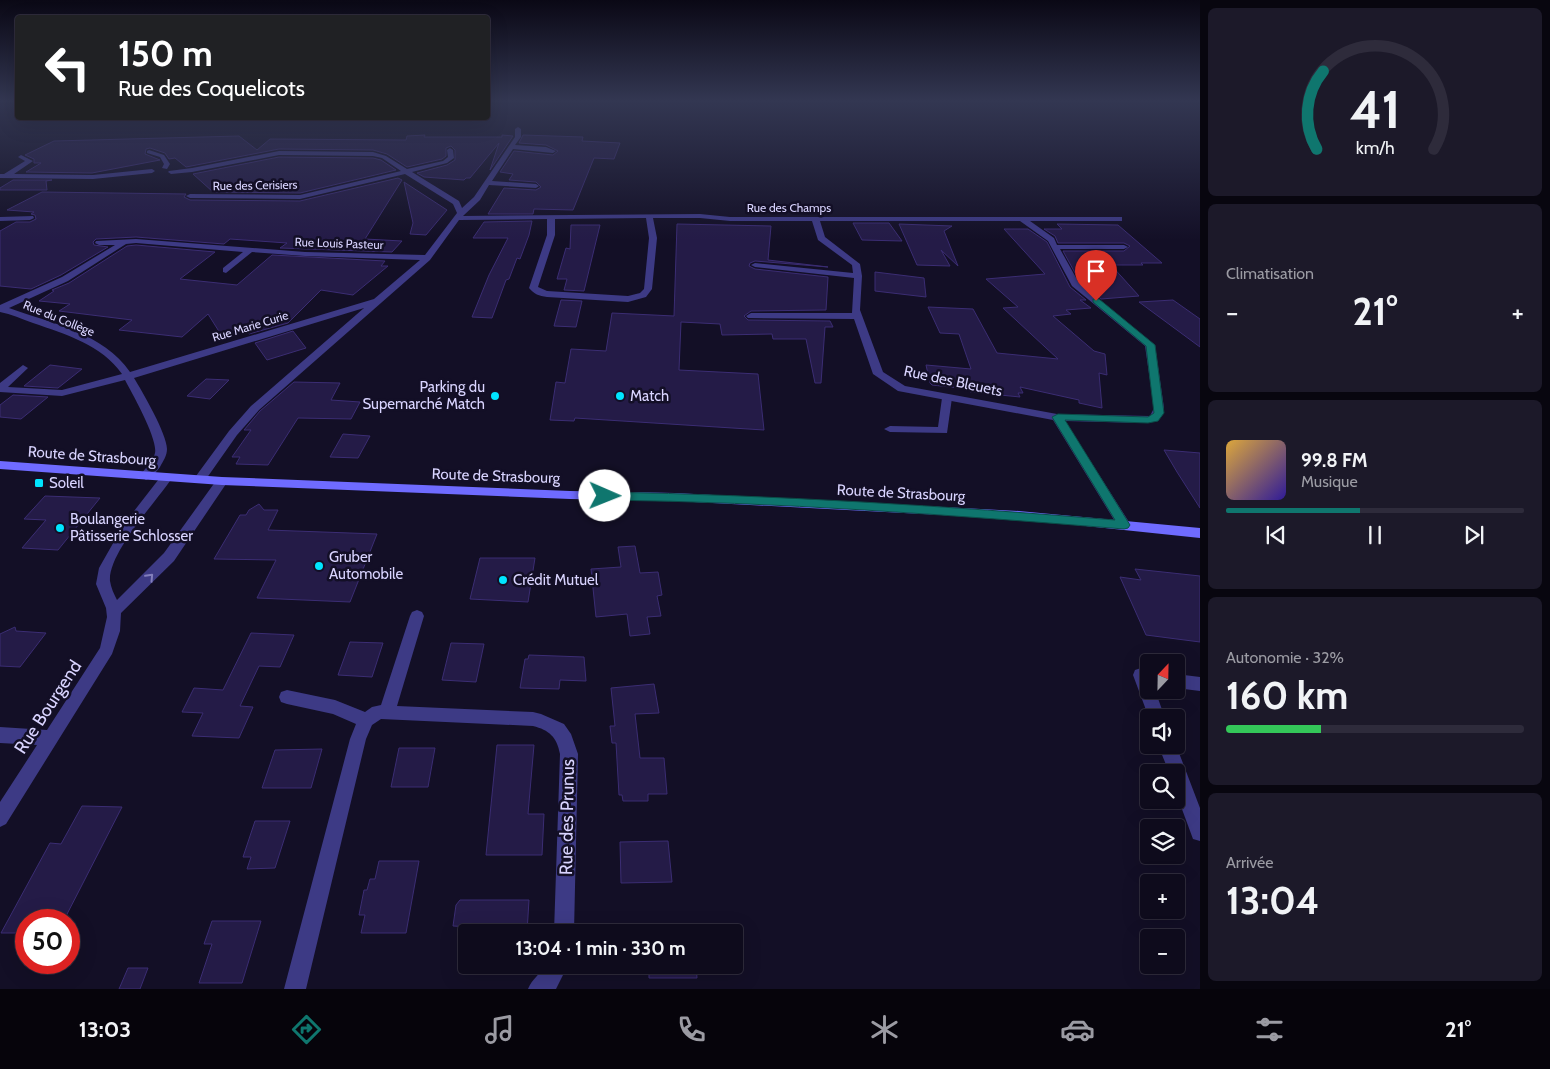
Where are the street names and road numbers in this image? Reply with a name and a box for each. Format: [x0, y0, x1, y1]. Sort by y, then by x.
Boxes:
street label: Rue des Cerisiers [212, 177, 298, 193]
street label: Rue des Champs [747, 200, 831, 215]
street label: Rue Louis Pasteur [294, 234, 384, 252]
street label: Rue du Collège [21, 297, 97, 339]
street label: Rue Marie Curie [210, 307, 290, 345]
street label: Rue des Bleuets [902, 362, 1004, 400]
street label: Route de Strasbourg [27, 443, 157, 469]
street label: Route de Strasbourg [431, 465, 561, 487]
street label: Route de Strasbourg [836, 481, 966, 505]
street label: Rue Bourgend [10, 656, 86, 758]
street label: Rue des Prunus [555, 759, 579, 875]

